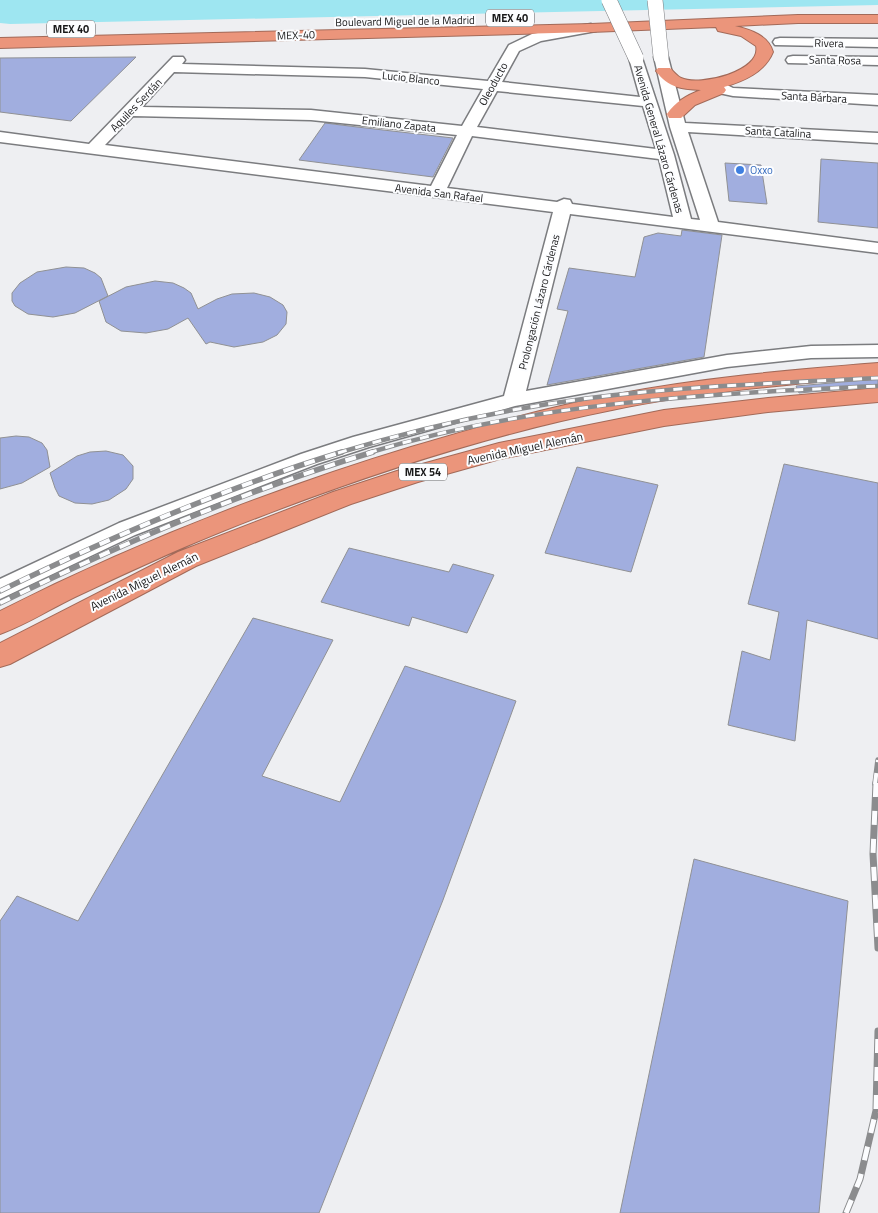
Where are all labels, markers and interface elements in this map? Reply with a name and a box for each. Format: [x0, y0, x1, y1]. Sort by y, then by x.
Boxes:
road number: MEX 40 [486, 10, 534, 27]
street label: Boulevard Miguel de la Madrid [335, 12, 475, 30]
road number: MEX 40 [47, 20, 95, 38]
street label: MEX-40 [277, 26, 315, 44]
street label: Rivera [814, 35, 844, 51]
street label: Santa Rosa [809, 52, 862, 68]
street label: Oleoducto [475, 59, 512, 109]
street label: Avenida General Lázaro Cárdenas [630, 63, 688, 215]
street label: Lucio Blanco [381, 67, 441, 89]
street label: Aquiles Serdán [106, 75, 166, 135]
street label: Santa Bárbara [781, 87, 848, 107]
street label: Emiliano Zapata [361, 112, 437, 136]
street label: Santa Catalina [744, 122, 812, 142]
place label: Oxxo [750, 162, 773, 178]
marker: Oxxo [734, 164, 746, 176]
street label: Avenida San Rafael [394, 180, 484, 206]
street label: Prolongación Lázaro Cárdenas [514, 233, 564, 371]
street label: Avenida Miguel Alemán [465, 426, 585, 470]
road number: MEX 54 [399, 464, 447, 481]
street label: Avenida Miguel Alemán [87, 547, 201, 615]

